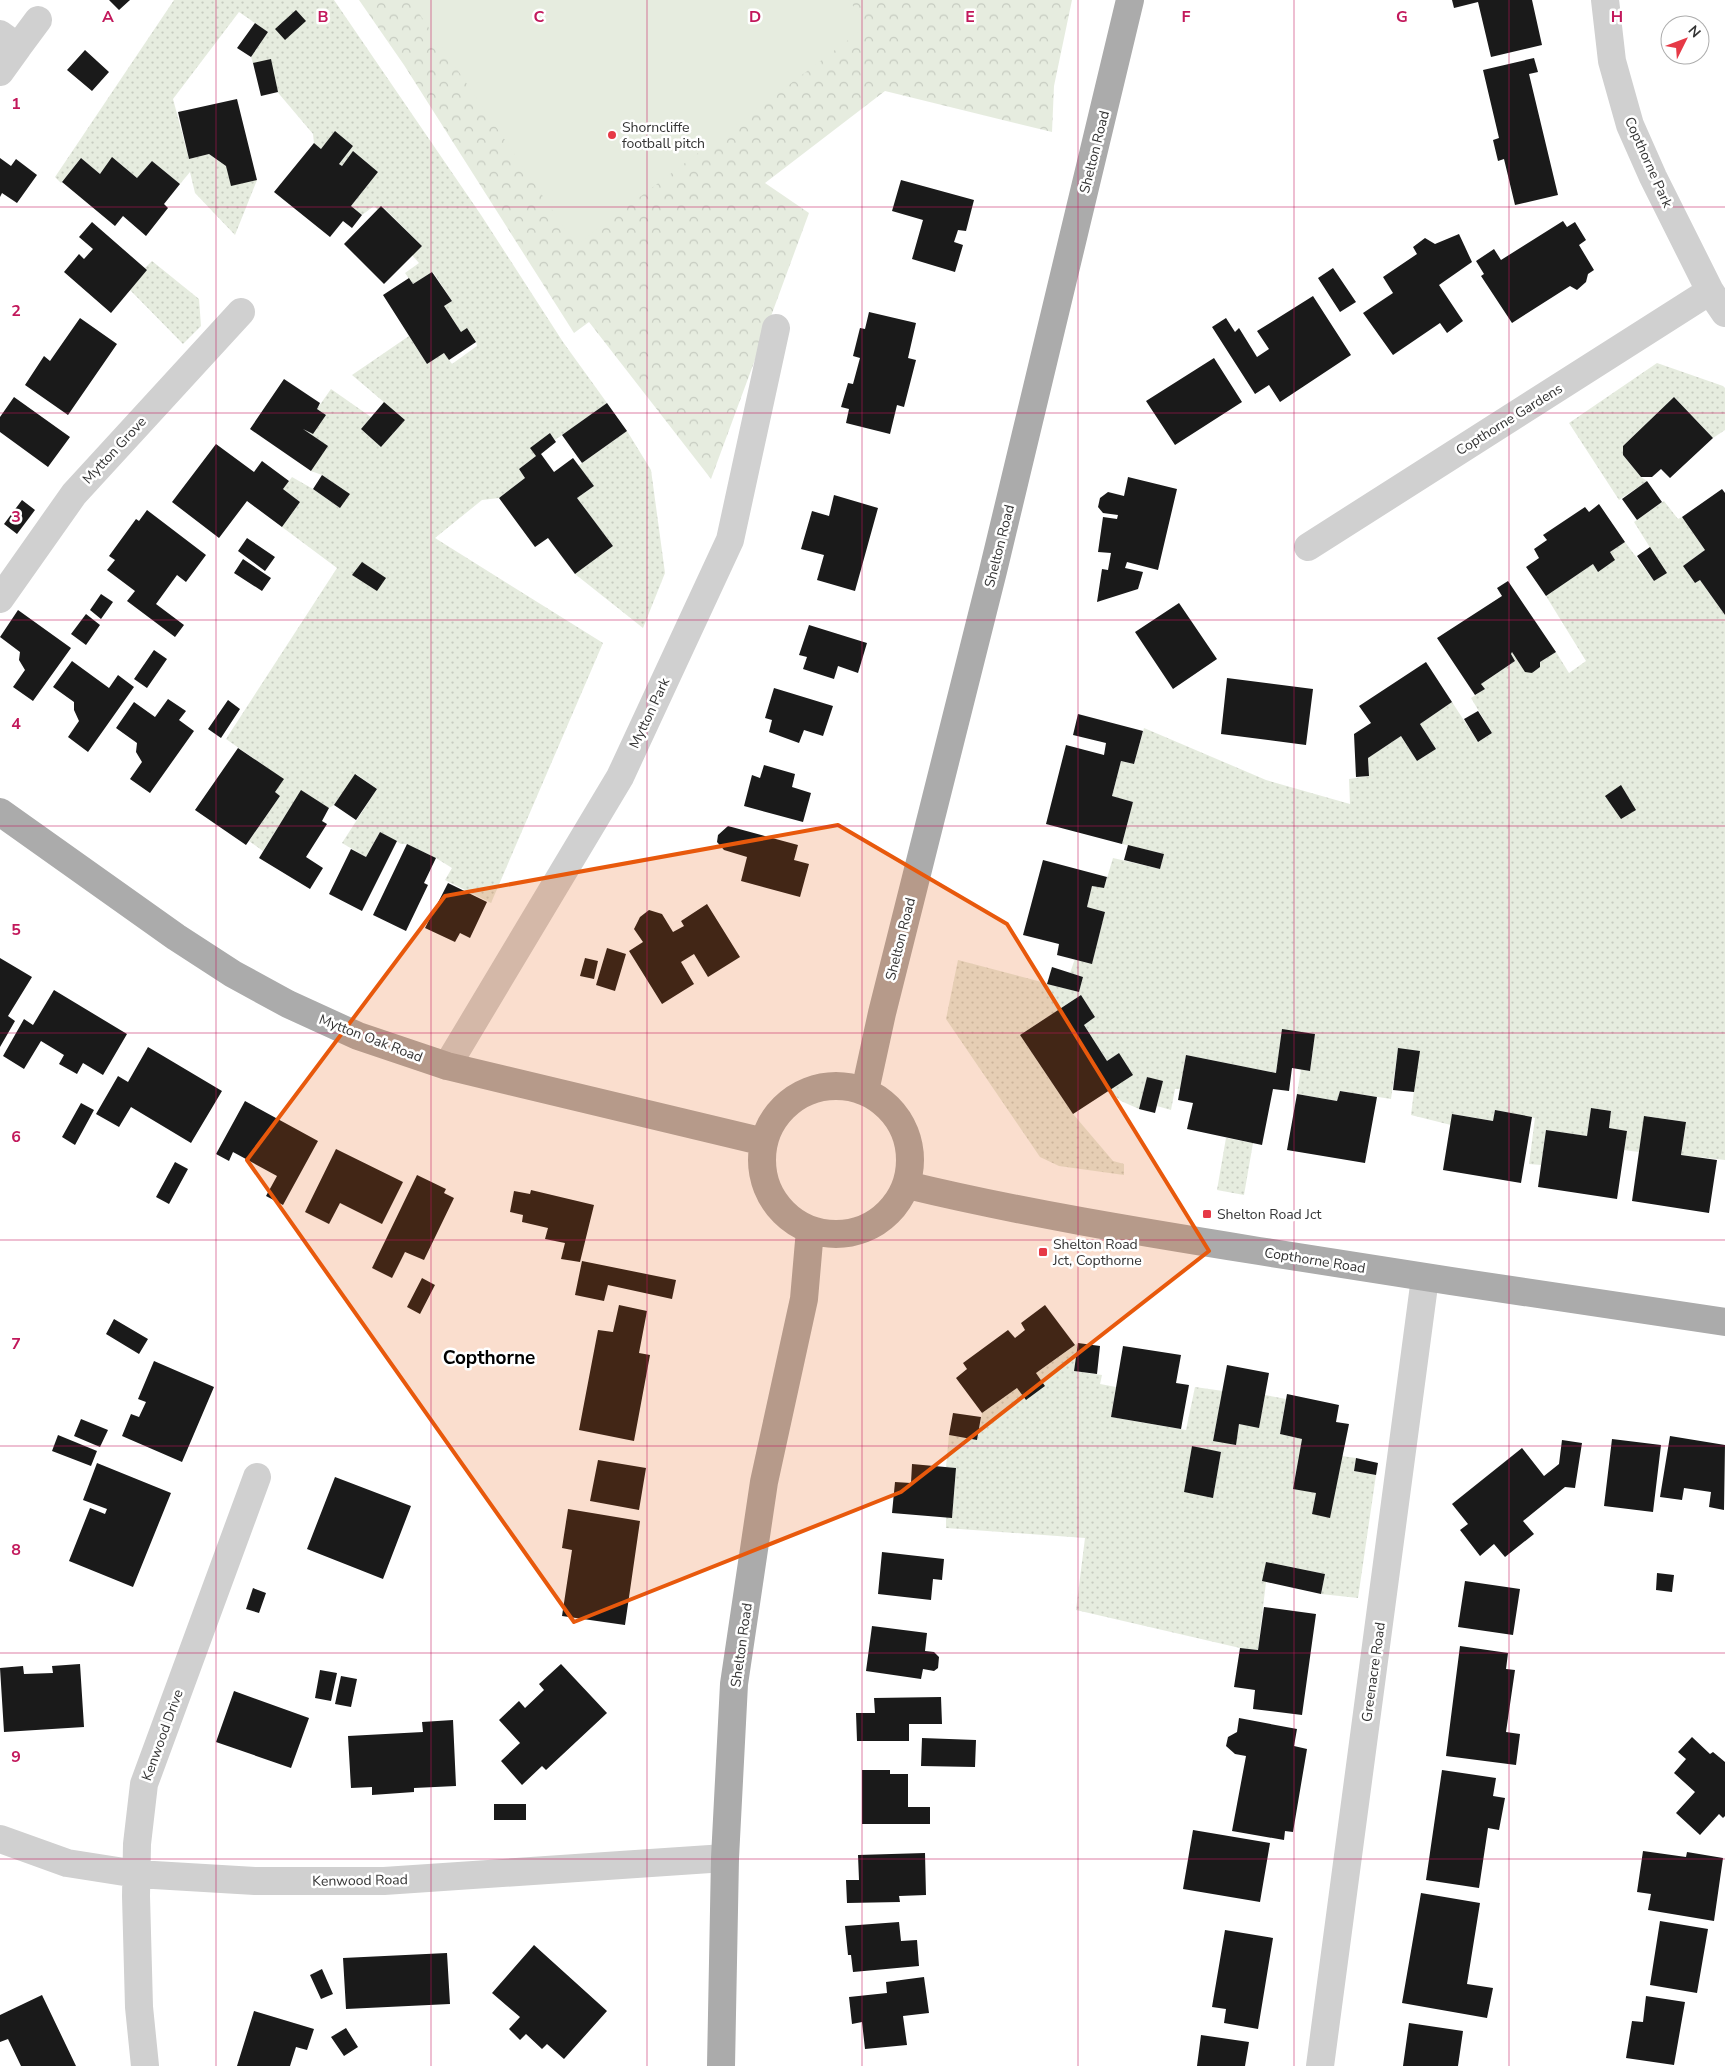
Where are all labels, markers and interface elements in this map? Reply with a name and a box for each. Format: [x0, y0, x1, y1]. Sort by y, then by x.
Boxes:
text: A [102, 6, 114, 28]
text: B [317, 6, 329, 28]
text: C [534, 6, 545, 28]
text: D [749, 6, 761, 28]
text: E [965, 6, 975, 28]
text: F [1182, 6, 1191, 28]
text: G [1396, 6, 1408, 28]
text: H [1611, 6, 1623, 28]
north arrow [1660, 15, 1710, 65]
text: N [1684, 21, 1705, 42]
text: 1 [11, 93, 21, 115]
street label: Shelton Road [1075, 109, 1114, 196]
street label: Copthorne Park [1620, 114, 1677, 211]
place label: Shorncliffe football pitch [622, 118, 705, 153]
marker: Shorncliffe football pitch [606, 129, 618, 141]
text: 2 [11, 300, 21, 322]
street label: Copthorne Gardens [1452, 379, 1566, 460]
street label: Mytton Grove [78, 413, 150, 488]
street label: Shelton Road [980, 503, 1019, 590]
text: 3 [11, 506, 21, 528]
street label: Mytton Park [625, 674, 675, 752]
text: 4 [11, 713, 21, 735]
street label: Shelton Road [881, 896, 920, 983]
text: 5 [11, 919, 21, 941]
street label: Mytton Oak Road [316, 1010, 425, 1067]
text: 6 [11, 1126, 21, 1148]
place label: Shelton Road Jct [1217, 1205, 1321, 1224]
marker: Shelton Road Jct [1201, 1208, 1213, 1220]
place label: Shelton Road Jct, Copthorne [1052, 1235, 1142, 1270]
street label: Copthorne Road [1263, 1243, 1367, 1278]
marker: Shelton Road Jct, Copthorne [1037, 1246, 1049, 1258]
text: 7 [11, 1333, 21, 1355]
district label: Copthorne [443, 1345, 535, 1371]
text: 8 [11, 1539, 21, 1561]
street label: Shelton Road [726, 1602, 757, 1688]
street label: Greenacre Road [1357, 1621, 1390, 1723]
street label: Kenwood Drive [137, 1687, 188, 1784]
text: 9 [11, 1746, 21, 1768]
street label: Kenwood Road [312, 1870, 408, 1891]

